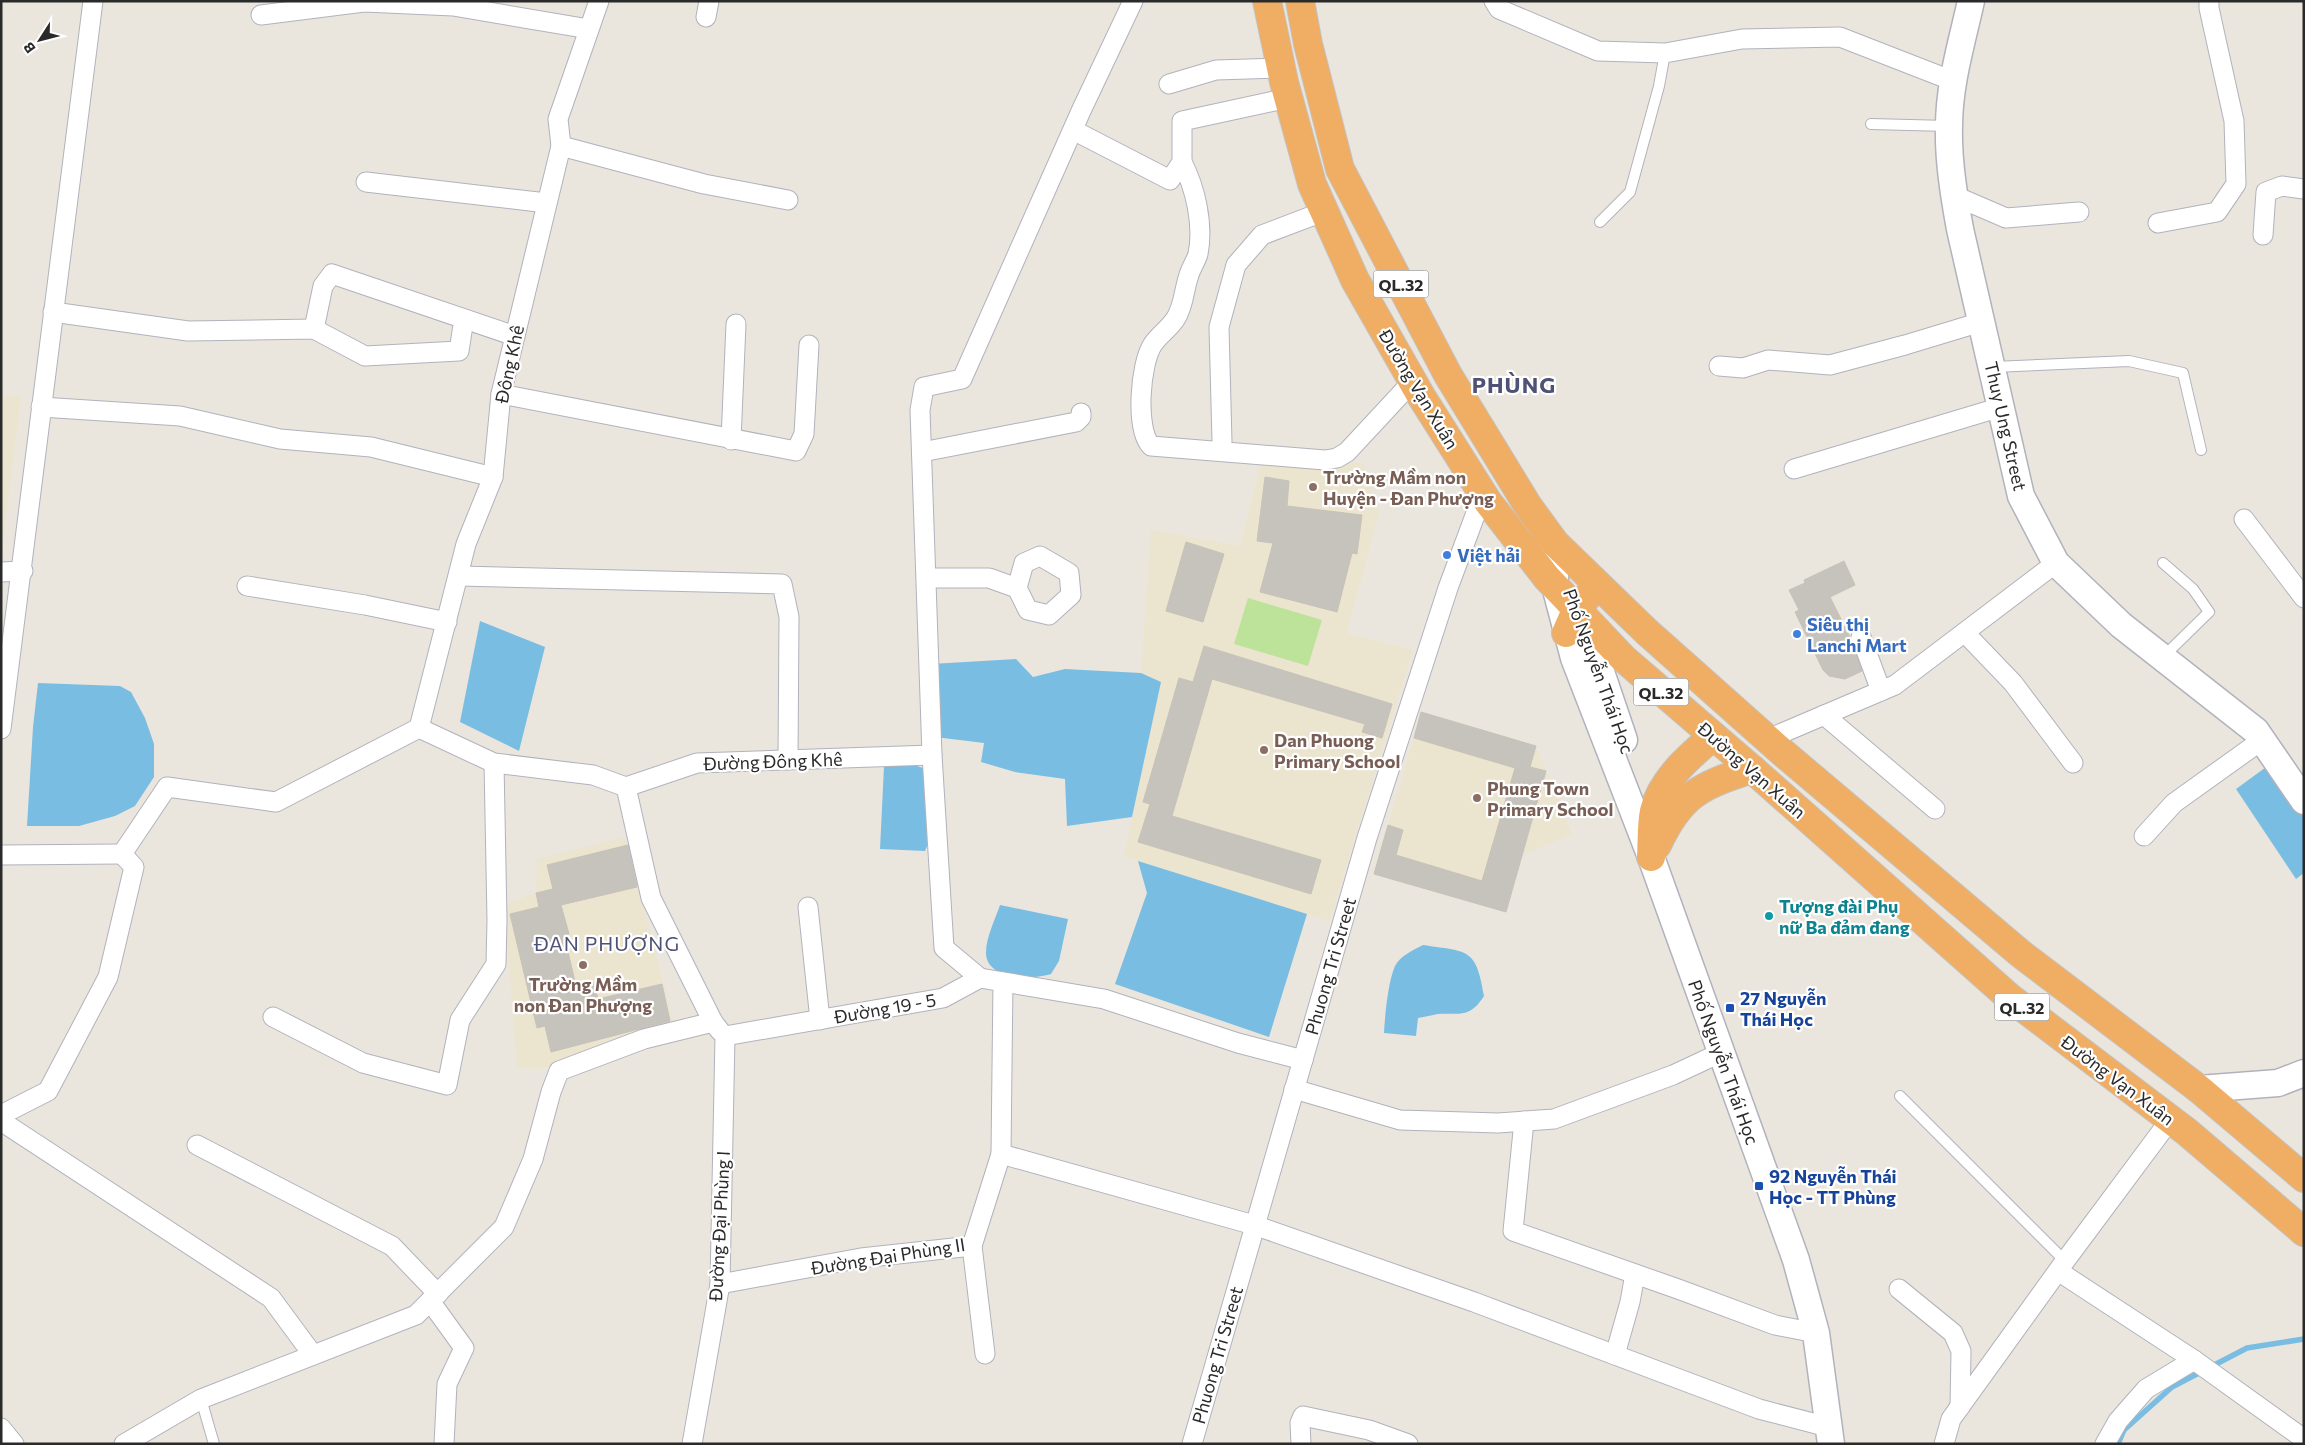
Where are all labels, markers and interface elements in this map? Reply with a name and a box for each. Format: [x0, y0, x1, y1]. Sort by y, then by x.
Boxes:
north arrow [15, 15, 65, 65]
text: B [19, 39, 39, 57]
road number: QL.32 [1374, 270, 1428, 298]
street label: Đông Khê [490, 323, 528, 406]
street label: Đường Vạn Xuân [1374, 324, 1463, 453]
street label: Thuy Ung Street [1980, 359, 2032, 493]
district label: PHÙNG [1472, 371, 1556, 398]
place label: Trường Mầm non Huyện - Đan Phượng [1323, 466, 1494, 509]
marker: Trường Mầm non Huyện - Đan Phượng [1307, 481, 1319, 493]
place label: Việt hải [1457, 544, 1520, 566]
marker: Việt hải [1441, 549, 1453, 561]
street label: Phố Nguyễn Thái Học [1559, 586, 1639, 757]
place label: Siêu thị Lanchi Mart [1807, 613, 1907, 656]
marker: Siêu thị Lanchi Mart [1791, 628, 1803, 640]
road number: QL.32 [1634, 679, 1688, 706]
street label: Đường Vạn Xuân [1693, 717, 1810, 823]
place label: Dan Phuong Primary School [1274, 729, 1400, 772]
marker: Dan Phuong Primary School [1258, 744, 1270, 756]
street label: Đường Đông Khê [702, 748, 843, 774]
place label: Phung Town Primary School [1487, 777, 1613, 820]
marker: Phung Town Primary School [1471, 792, 1483, 804]
street label: Phuong Tri Street [1300, 895, 1360, 1037]
place label: Tượng đài Phụ nữ Ba đảm đang [1779, 895, 1910, 938]
marker: Tượng đài Phụ nữ Ba đảm đang [1763, 910, 1775, 922]
district label: ĐAN PHƯỢNG [533, 931, 680, 955]
marker: Trường Mầm non Đan Phượng [577, 959, 589, 971]
place label: Trường Mầm non Đan Phượng [514, 973, 652, 1016]
street label: Phố Nguyễn Thái Học [1684, 977, 1764, 1148]
place label: 27 Nguyễn Thái Học [1740, 987, 1827, 1030]
street label: Đường 19 - 5 [831, 988, 938, 1028]
road number: QL.32 [1994, 994, 2050, 1020]
marker: 27 Nguyễn Thái Học [1724, 1002, 1736, 1014]
street label: Đường Vạn Xuân [2056, 1030, 2179, 1130]
street label: Đường Đại Phùng I [704, 1150, 734, 1303]
place label: 92 Nguyễn Thái Học - TT Phùng [1769, 1165, 1897, 1208]
marker: 92 Nguyễn Thái Học - TT Phùng [1753, 1180, 1765, 1192]
street label: Đường Đại Phùng II [809, 1233, 966, 1279]
street label: Phuong Tri Street [1187, 1284, 1247, 1426]

